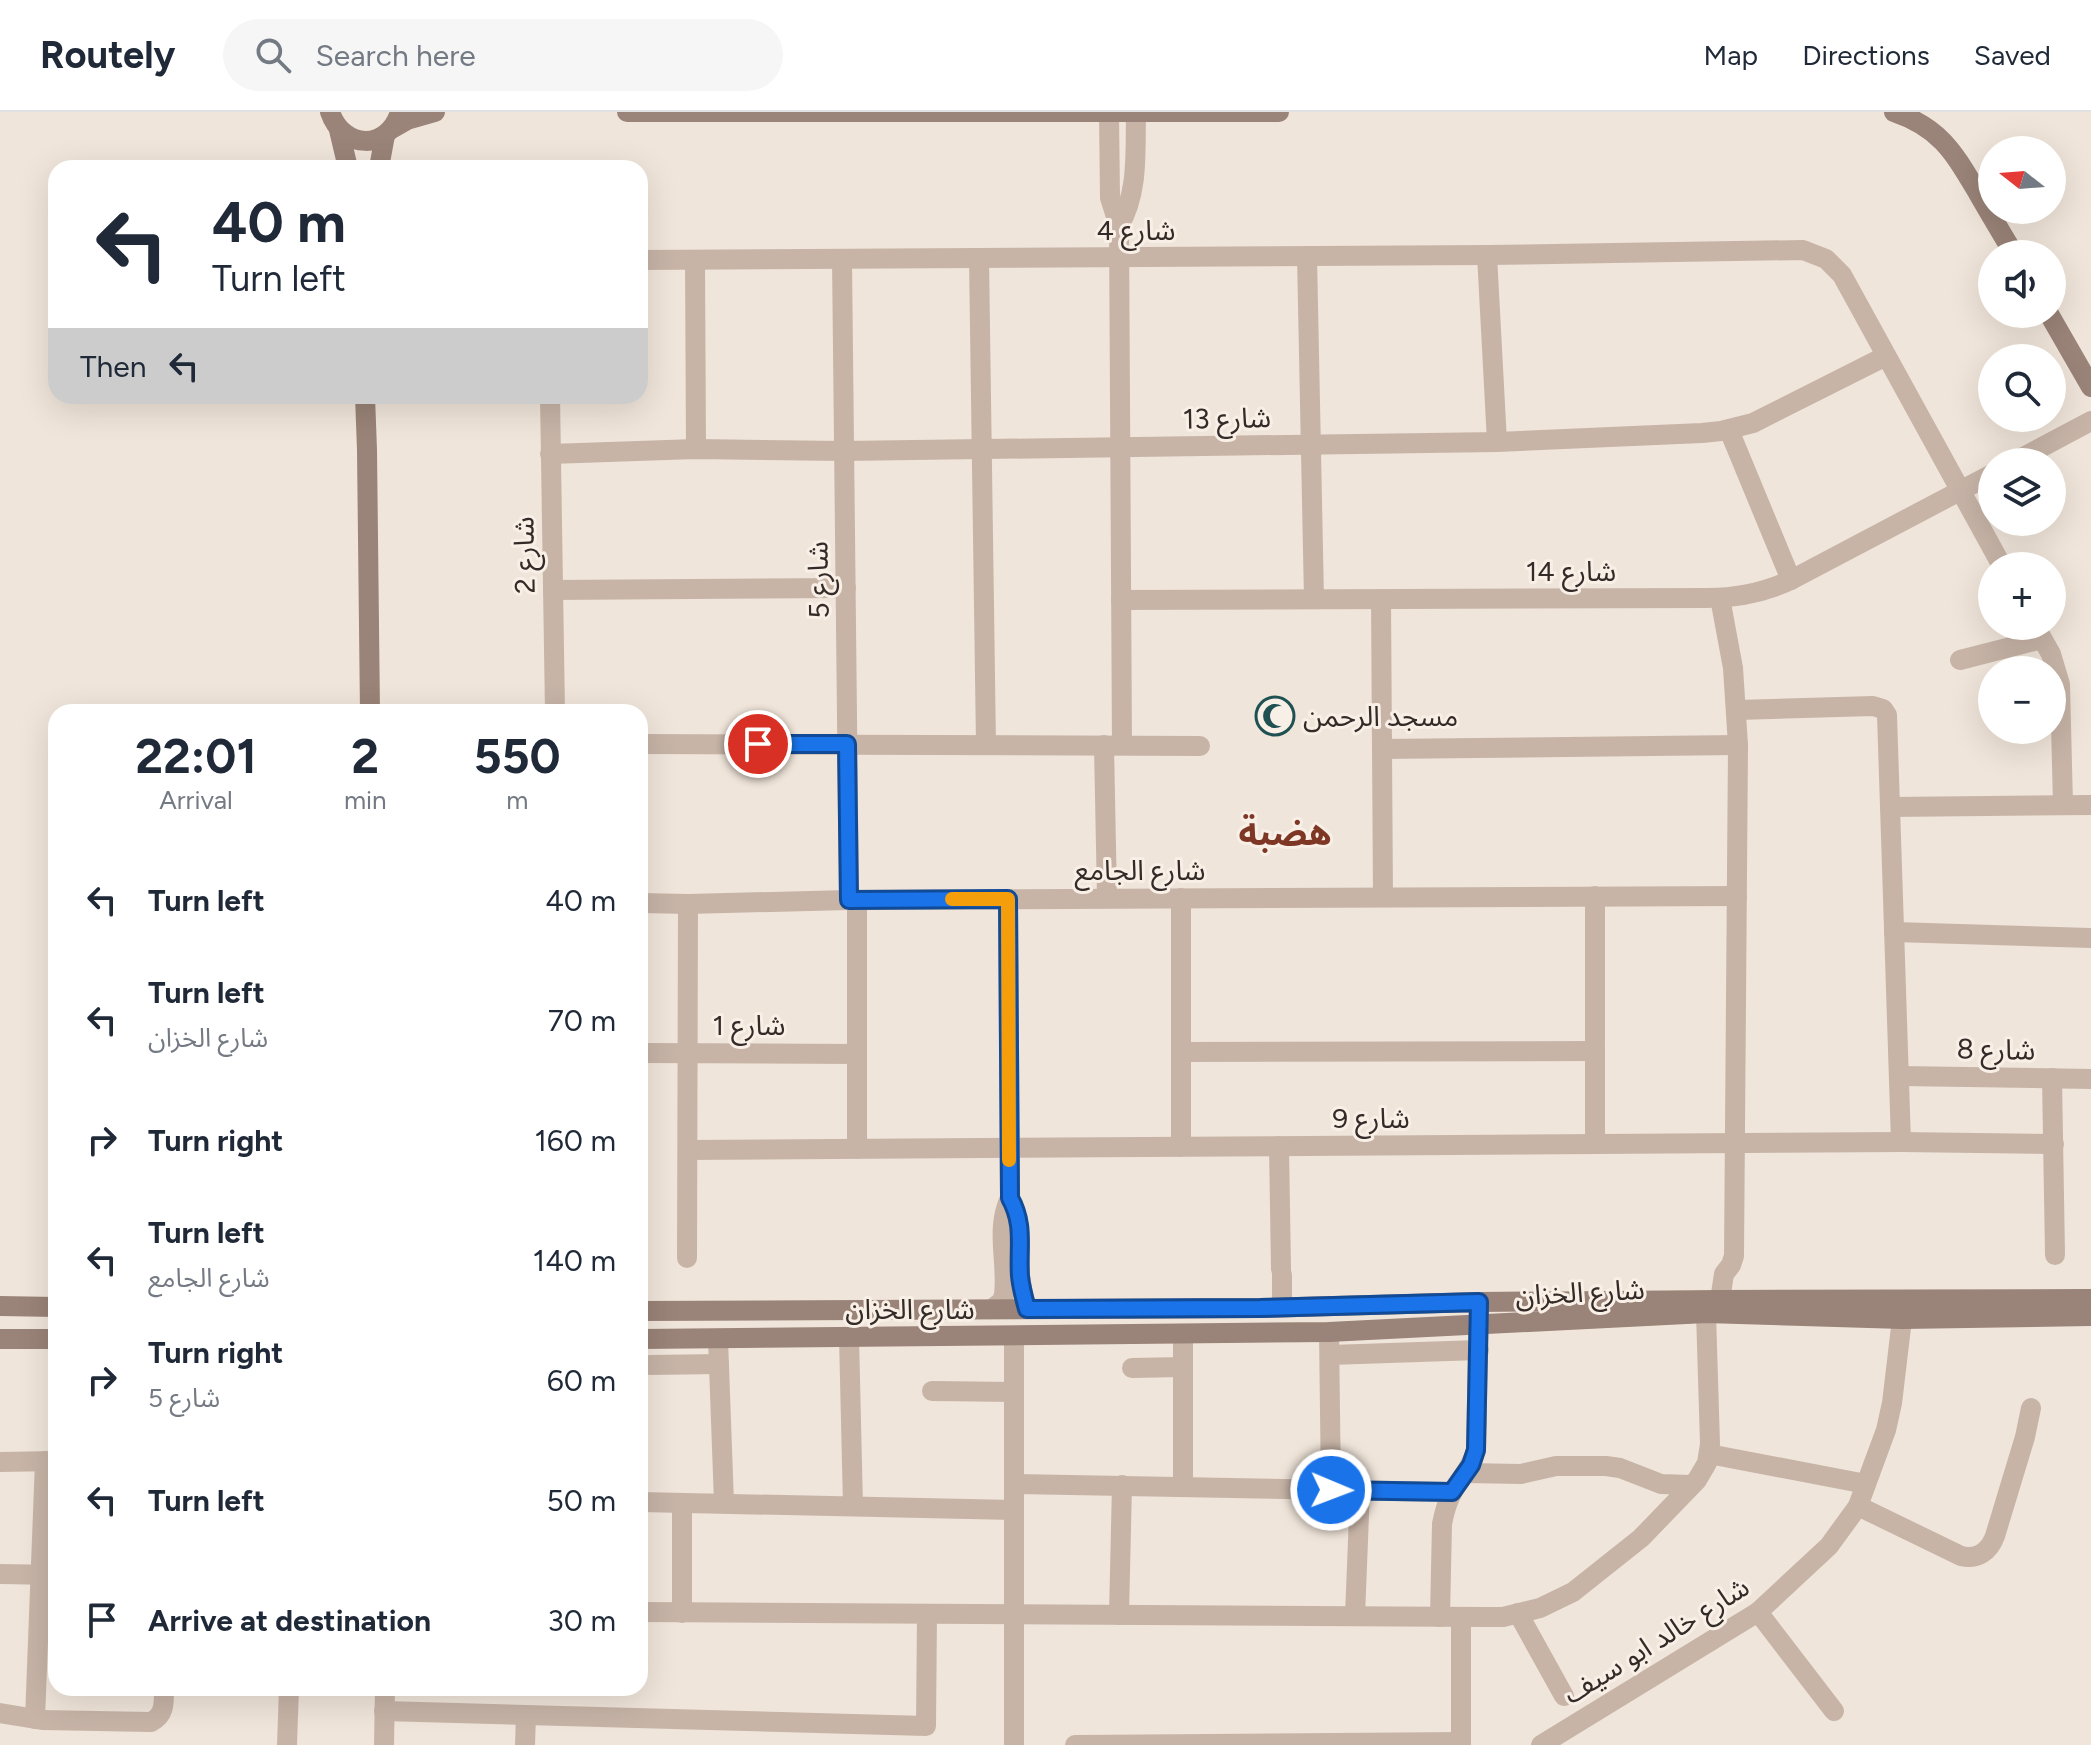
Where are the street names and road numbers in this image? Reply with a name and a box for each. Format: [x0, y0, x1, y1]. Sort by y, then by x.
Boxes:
street label: شارع 4 [1097, 213, 1175, 251]
street label: شارع 13 [1183, 400, 1272, 440]
street label: شارع 2 [506, 516, 546, 594]
street label: شارع 5 [800, 541, 840, 619]
street label: شارع 14 [1526, 554, 1616, 592]
street label: شارع الجامع [1075, 853, 1206, 891]
street label: شارع 1 [712, 1008, 786, 1046]
street label: شارع 8 [1956, 1031, 2036, 1071]
street label: شارع 9 [1332, 1101, 1410, 1139]
street label: شارع الخزان [1514, 1272, 1646, 1316]
street label: شارع الخزان [845, 1292, 975, 1330]
street label: شارع خالد ابو سيف [1557, 1569, 1757, 1714]

